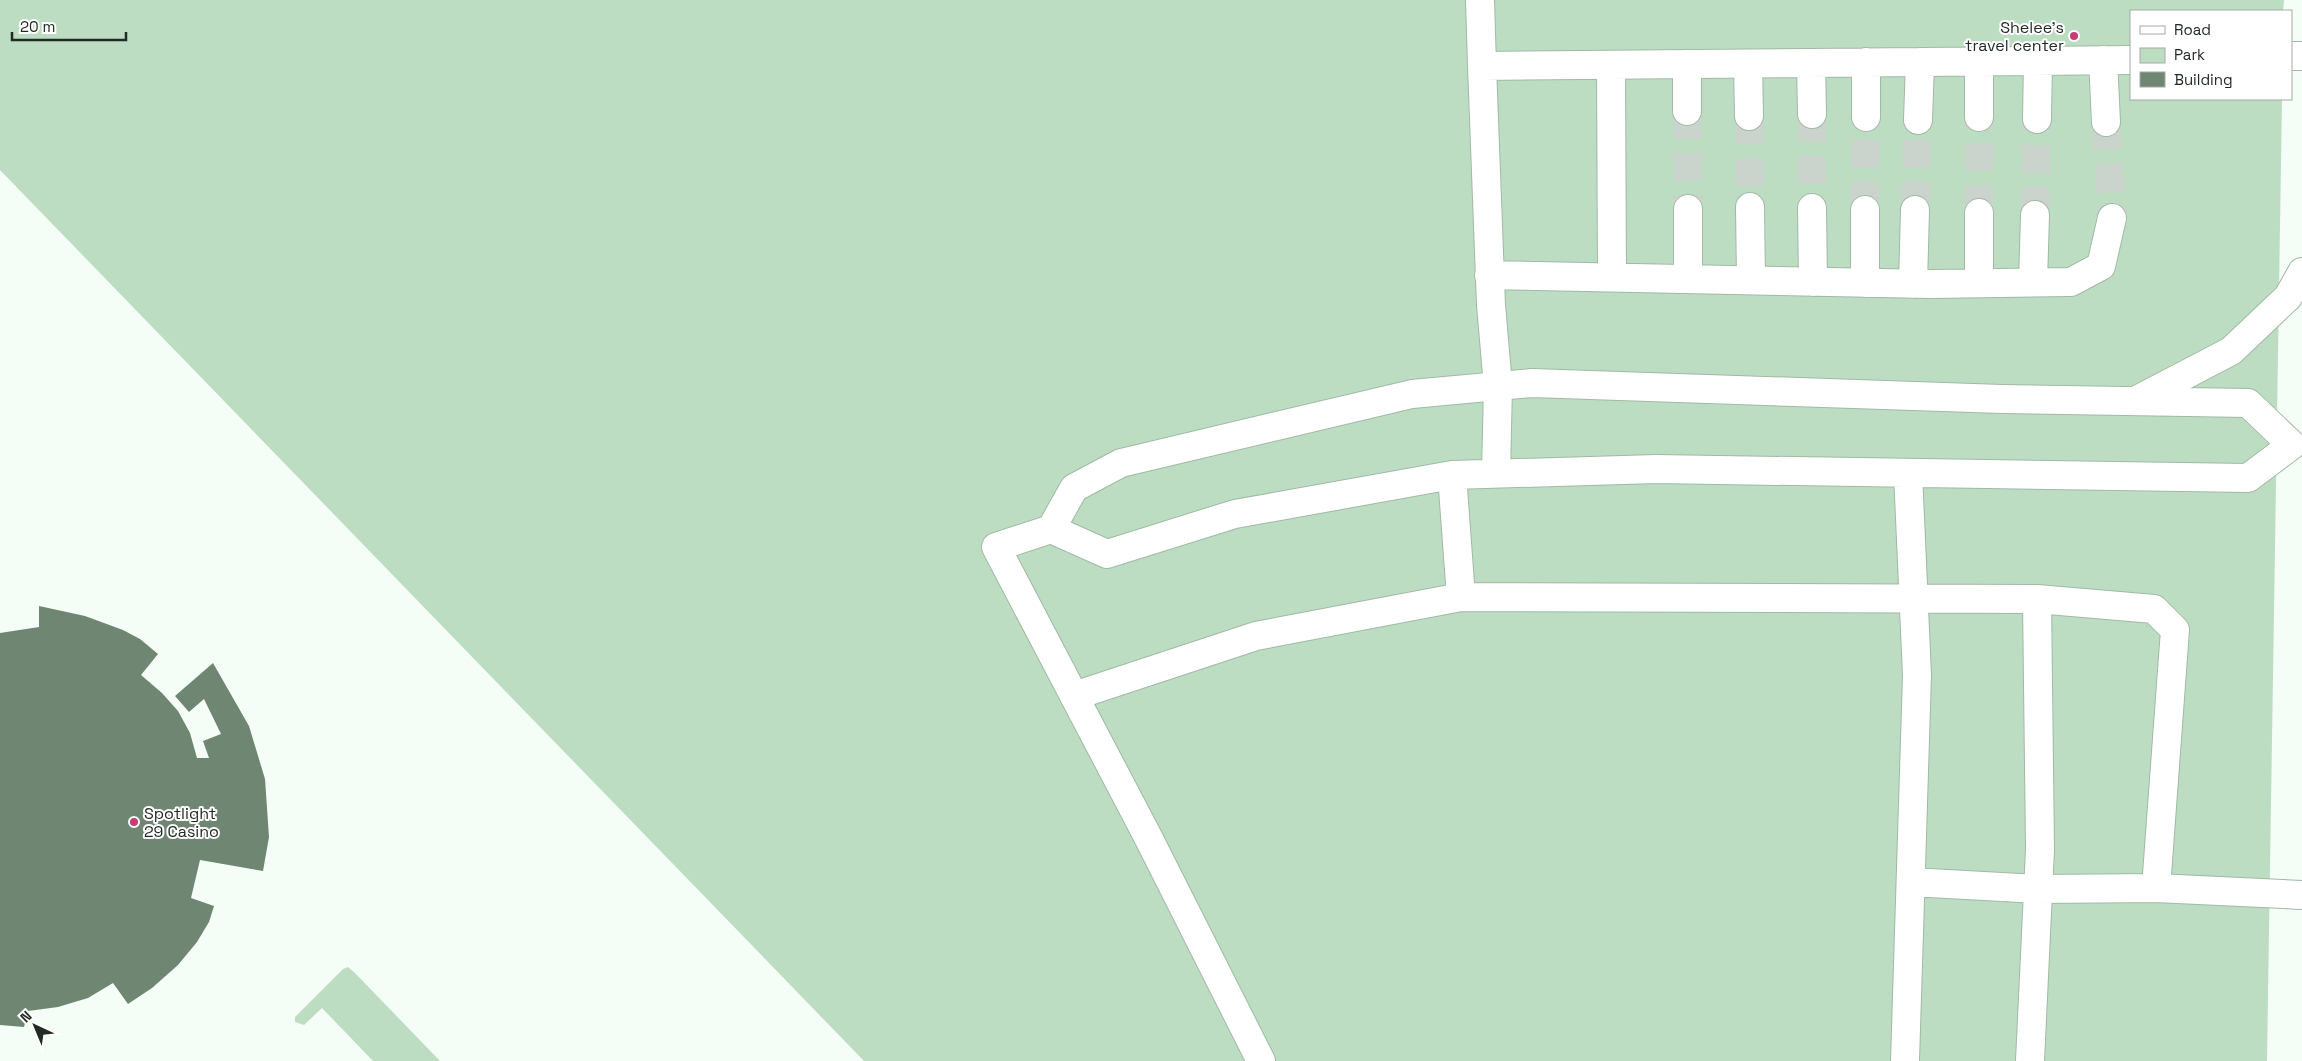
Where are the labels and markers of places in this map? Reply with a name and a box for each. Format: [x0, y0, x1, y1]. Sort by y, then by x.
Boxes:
place label: Shelee's travel center [1965, 17, 2064, 56]
marker: Shelee's travel center [2068, 30, 2080, 42]
place label: Spotlight 29 Casino [144, 803, 219, 842]
marker: Spotlight 29 Casino [128, 816, 140, 828]

